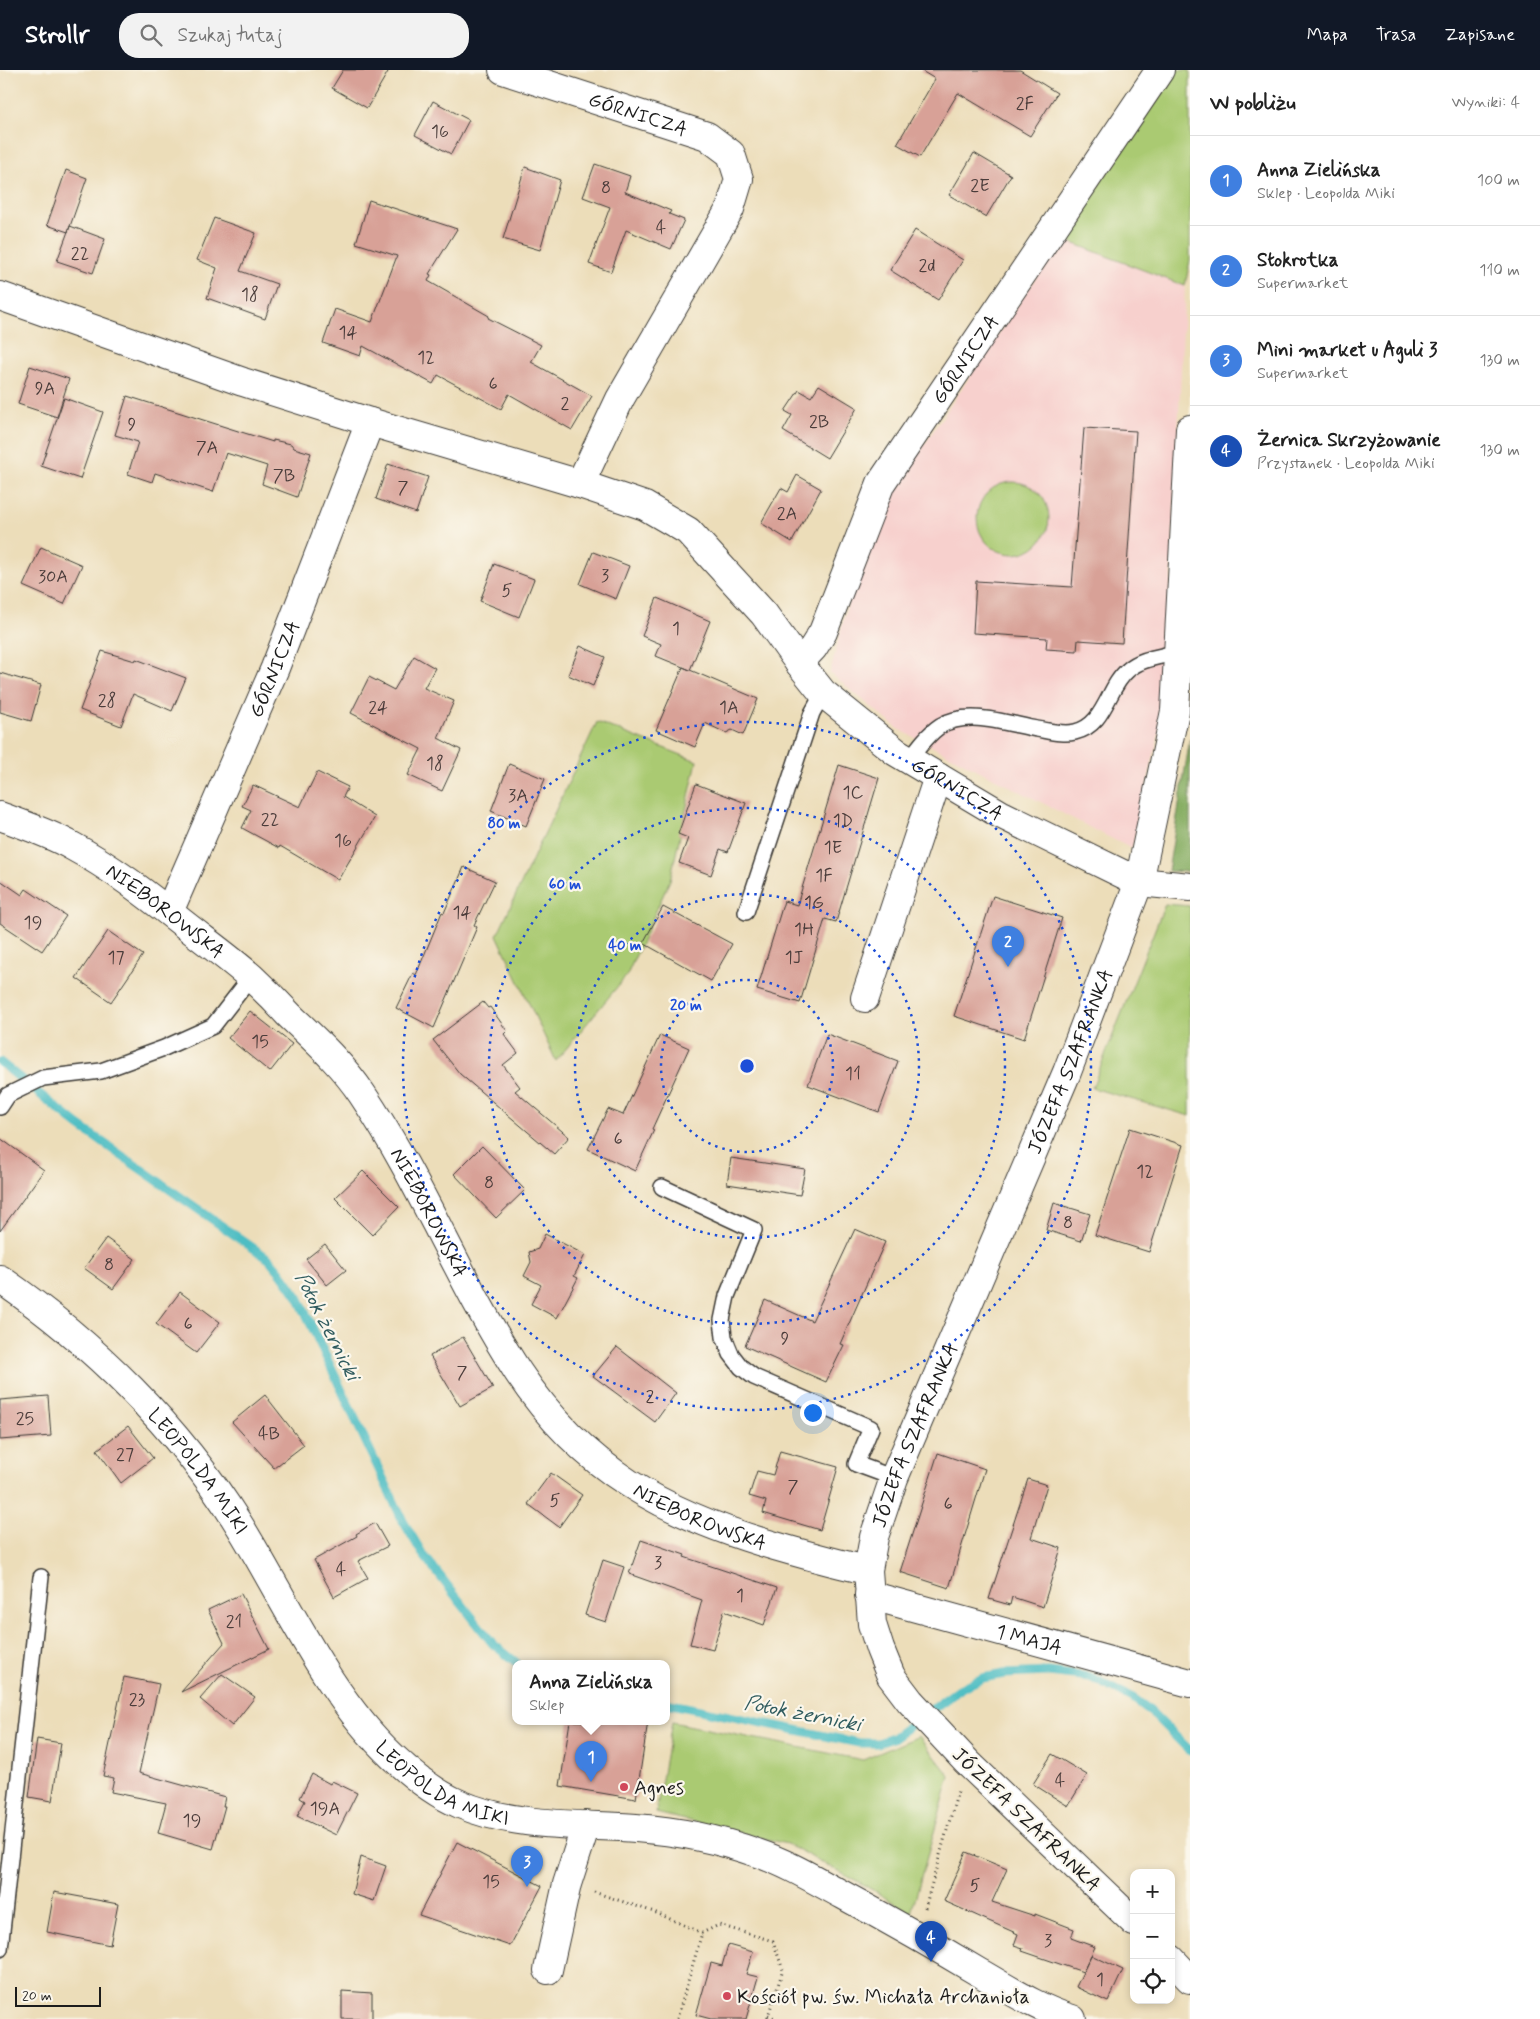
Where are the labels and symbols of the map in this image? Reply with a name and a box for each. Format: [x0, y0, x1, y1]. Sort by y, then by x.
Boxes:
street label: GÓRNICZA [585, 87, 691, 144]
house number: 2F [1016, 92, 1034, 116]
house number: 16 [431, 120, 449, 144]
house number: 2E [970, 174, 990, 198]
house number: 8 [601, 176, 611, 200]
house number: 4 [656, 216, 666, 240]
house number: 22 [71, 242, 89, 266]
house number: 2d [918, 254, 936, 278]
house number: 18 [241, 283, 259, 307]
street label: GÓRNICZA [926, 310, 1006, 410]
house number: 14 [339, 321, 358, 345]
house number: 12 [417, 346, 435, 370]
house number: 6 [488, 372, 498, 396]
house number: 9A [35, 377, 55, 401]
house number: 2 [561, 392, 570, 416]
house number: 2B [809, 410, 829, 434]
house number: 9 [128, 413, 137, 437]
house number: 7A [196, 436, 218, 460]
house number: 7B [273, 464, 295, 488]
house number: 7 [398, 476, 409, 500]
house number: 2A [777, 502, 797, 526]
house number: 3 [601, 564, 609, 588]
house number: 30A [38, 565, 68, 589]
house number: 5 [502, 579, 513, 603]
street label: GÓRNICZA [243, 617, 307, 722]
house number: 1 [672, 617, 680, 641]
house number: 28 [98, 689, 116, 713]
house number: 24 [368, 696, 388, 720]
house number: 1A [719, 696, 739, 720]
house number: 18 [426, 752, 444, 776]
street label: GÓRNICZA [906, 752, 1008, 828]
house number: 1C [843, 781, 864, 805]
house number: 3A [508, 784, 528, 808]
house number: 22 [261, 808, 279, 832]
house number: 1D [833, 809, 853, 833]
text: 80 m [487, 814, 521, 834]
house number: 16 [334, 829, 352, 853]
house number: 1E [824, 836, 842, 860]
street label: NIEBOROWSKA [100, 858, 230, 966]
house number: 1F [815, 864, 833, 888]
text: 60 m [549, 875, 581, 895]
house number: 1G [804, 891, 824, 915]
house number: 14 [453, 901, 472, 925]
house number: 19 [24, 911, 42, 935]
house number: 1H [794, 918, 814, 942]
pin: 2 [992, 926, 1024, 967]
text: 40 m [608, 936, 642, 956]
house number: 17 [107, 946, 125, 970]
house number: 1J [785, 946, 803, 970]
street label: JÓZEFA SZAFRANKA [1022, 965, 1120, 1158]
text: 20 m [670, 996, 702, 1016]
house number: 15 [251, 1030, 269, 1054]
centre of rings [738, 1057, 756, 1075]
house number: 11 [845, 1062, 861, 1086]
house number: 6 [613, 1127, 623, 1151]
street label: NIEBOROWSKA [383, 1143, 473, 1282]
house number: 12 [1136, 1160, 1154, 1184]
house number: 8 [484, 1171, 494, 1195]
house number: 8 [1063, 1211, 1073, 1235]
house number: 8 [104, 1253, 114, 1277]
water label: Potok żernicki [288, 1267, 368, 1388]
house number: 6 [183, 1312, 193, 1336]
house number: 9 [781, 1327, 790, 1351]
street label: JÓZEFA SZAFRANKA [866, 1339, 965, 1531]
house number: 7 [457, 1361, 468, 1385]
house number: 2 [646, 1385, 655, 1409]
your location [800, 1400, 826, 1426]
street label: LEOPOLDA MIKI [141, 1403, 254, 1540]
house number: 25 [16, 1407, 34, 1431]
house number: 4B [258, 1422, 280, 1446]
house number: 27 [116, 1443, 134, 1467]
house number: 7 [788, 1475, 799, 1499]
street label: NIEBOROWSKA [628, 1477, 769, 1558]
house number: 5 [550, 1489, 561, 1513]
house number: 6 [943, 1492, 953, 1516]
house number: 3 [654, 1551, 662, 1575]
house number: 4 [336, 1558, 346, 1582]
house number: 1 [736, 1584, 744, 1608]
house number: 21 [226, 1610, 242, 1634]
street label: 1 MAJA [993, 1618, 1065, 1662]
house number: 23 [129, 1688, 146, 1712]
water label: Potok żernicki [742, 1689, 867, 1740]
street label: LEOPOLDA MIKI [369, 1735, 511, 1833]
pin: 1 [575, 1741, 607, 1782]
street label: JÓZEFA SZAFRANKA [946, 1742, 1106, 1898]
house number: 4 [1055, 1769, 1065, 1793]
place label: Agnes [634, 1775, 684, 1802]
marker: Agnes [618, 1781, 630, 1793]
house number: 19A [310, 1797, 340, 1821]
house number: 19 [183, 1809, 201, 1833]
pin: 3 [511, 1846, 543, 1887]
house number: 15 [482, 1870, 500, 1894]
house number: 5 [970, 1874, 981, 1898]
pin: 4 [915, 1921, 947, 1962]
house number: 3 [1044, 1929, 1052, 1953]
house number: 1 [1096, 1968, 1104, 1992]
scale bar [15, 1984, 101, 2007]
place label: Kościół pw. św. Michała Archanioła [737, 1984, 1030, 2011]
marker: Kościół pw. św. Michała Archanioła [721, 1990, 733, 2002]

